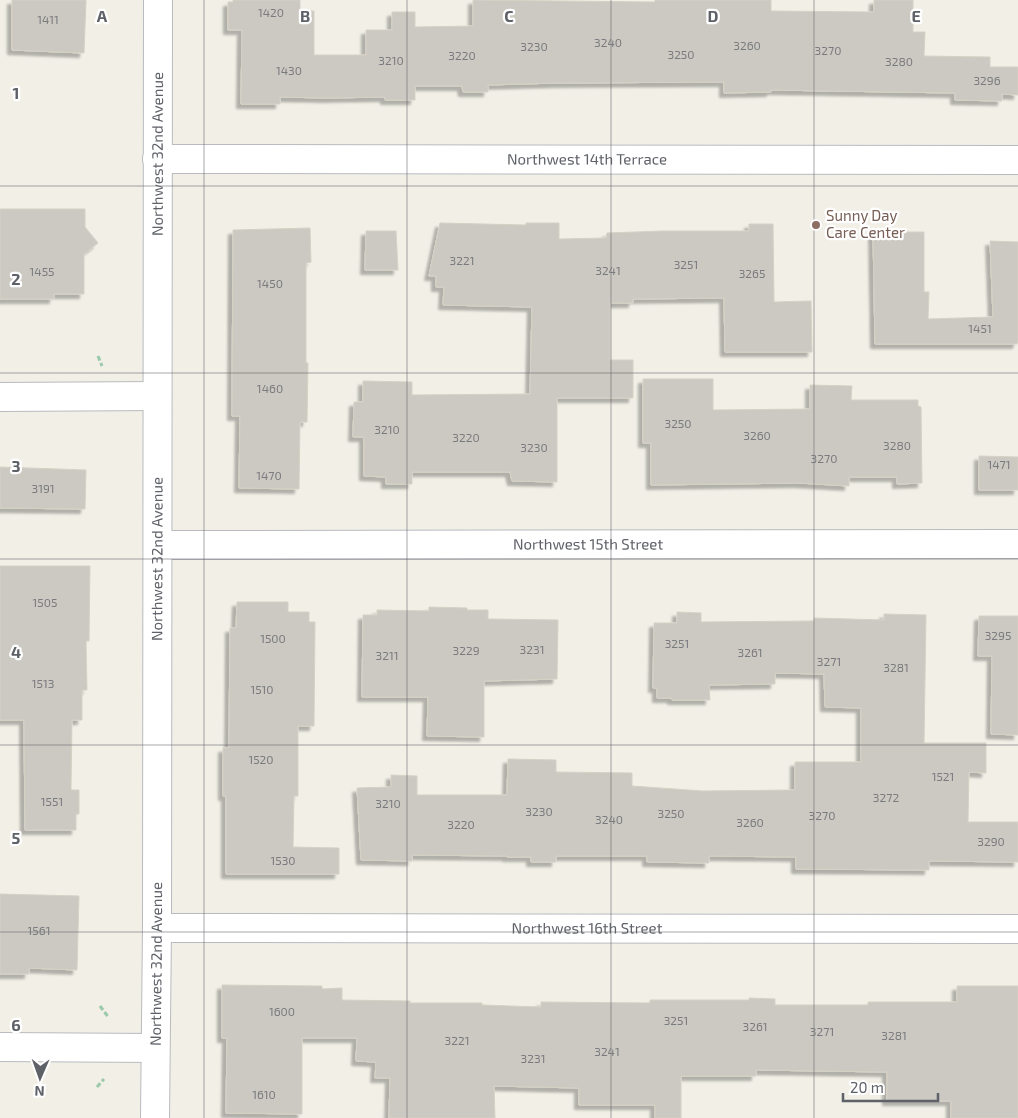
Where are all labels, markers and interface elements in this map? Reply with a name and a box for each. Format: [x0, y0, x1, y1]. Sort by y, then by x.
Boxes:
house number: 1420 [258, 5, 284, 19]
text: A [97, 6, 108, 25]
text: B [300, 6, 310, 25]
text: C [504, 6, 514, 25]
text: D [708, 6, 719, 25]
text: E [911, 6, 921, 25]
house number: 1411 [37, 12, 59, 26]
house number: 3240 [594, 35, 622, 49]
house number: 3260 [733, 38, 761, 52]
house number: 3230 [520, 39, 548, 53]
house number: 3270 [815, 43, 841, 57]
house number: 3250 [667, 47, 695, 61]
house number: 3220 [448, 48, 476, 62]
house number: 3210 [378, 53, 404, 67]
house number: 3280 [885, 54, 913, 68]
house number: 1430 [276, 63, 302, 77]
street label: Northwest 32nd Avenue [148, 72, 166, 236]
house number: 3296 [973, 73, 1001, 87]
text: 1 [13, 83, 19, 102]
street label: Northwest 14th Terrace [507, 149, 667, 168]
place label: Sunny Day Care Center [826, 206, 905, 241]
marker: Sunny Day Care Center [810, 219, 822, 231]
house number: 3221 [450, 253, 474, 267]
house number: 3251 [674, 257, 698, 271]
house number: 3241 [595, 263, 621, 277]
house number: 1455 [29, 264, 55, 278]
house number: 3265 [739, 266, 765, 280]
text: 2 [11, 269, 21, 288]
house number: 1450 [257, 276, 283, 290]
house number: 1451 [968, 321, 992, 335]
house number: 1460 [257, 381, 283, 395]
house number: 3250 [664, 416, 692, 430]
house number: 3210 [374, 422, 400, 436]
house number: 3260 [743, 428, 771, 442]
house number: 3220 [452, 430, 480, 444]
house number: 3280 [883, 438, 911, 452]
house number: 3230 [520, 440, 548, 454]
house number: 3270 [811, 451, 837, 465]
text: 3 [11, 456, 21, 475]
house number: 1471 [987, 457, 1011, 471]
house number: 1470 [256, 468, 282, 482]
street label: Northwest 32nd Avenue [147, 477, 165, 641]
house number: 3191 [31, 481, 55, 495]
street label: Northwest 15th Street [513, 534, 663, 553]
house number: 1505 [33, 595, 57, 609]
house number: 3295 [985, 628, 1011, 642]
house number: 1500 [260, 631, 286, 645]
house number: 3251 [665, 636, 689, 650]
text: 4 [11, 642, 21, 661]
house number: 3231 [520, 642, 544, 656]
house number: 3229 [452, 643, 480, 657]
house number: 3261 [737, 645, 763, 659]
house number: 3211 [376, 648, 398, 662]
house number: 3271 [817, 654, 841, 668]
house number: 3281 [883, 660, 909, 674]
house number: 1513 [32, 676, 54, 690]
house number: 1510 [250, 682, 274, 696]
house number: 1520 [248, 752, 274, 766]
house number: 1521 [932, 769, 954, 783]
house number: 3272 [873, 790, 899, 804]
house number: 1551 [41, 794, 63, 808]
house number: 3210 [375, 796, 401, 810]
house number: 3230 [525, 804, 553, 818]
house number: 3250 [657, 806, 685, 820]
house number: 3270 [809, 808, 835, 822]
house number: 3240 [595, 812, 623, 826]
house number: 3260 [736, 815, 764, 829]
house number: 3220 [447, 817, 475, 831]
text: 5 [12, 828, 21, 847]
house number: 3290 [977, 834, 1005, 848]
house number: 1530 [270, 853, 296, 867]
street label: Northwest 32nd Avenue [146, 882, 165, 1046]
street label: Northwest 16th Street [512, 918, 663, 937]
house number: 1561 [28, 923, 50, 937]
house number: 1600 [269, 1004, 295, 1018]
house number: 3251 [664, 1013, 688, 1027]
text: 6 [11, 1015, 21, 1034]
house number: 3261 [742, 1019, 768, 1033]
house number: 3271 [810, 1024, 834, 1038]
house number: 3281 [881, 1028, 907, 1042]
house number: 3221 [445, 1033, 469, 1047]
house number: 3241 [594, 1044, 620, 1058]
house number: 3231 [521, 1051, 545, 1065]
north arrow [15, 1053, 65, 1103]
scale bar [843, 1070, 938, 1102]
text: 20 m [850, 1078, 884, 1096]
text: N [34, 1083, 45, 1100]
house number: 1610 [252, 1087, 276, 1101]

